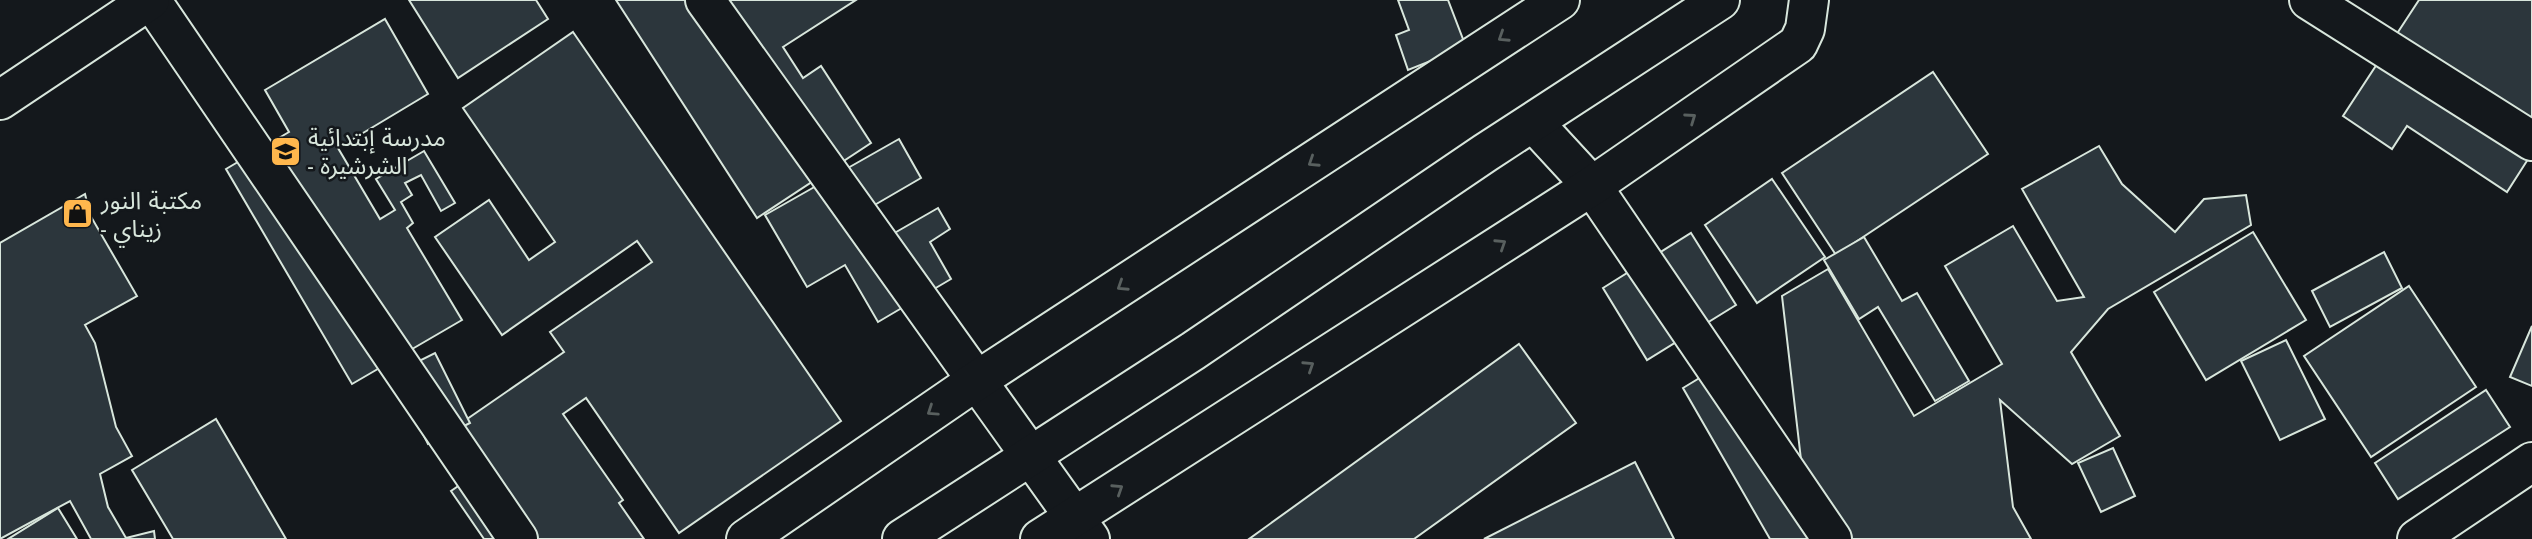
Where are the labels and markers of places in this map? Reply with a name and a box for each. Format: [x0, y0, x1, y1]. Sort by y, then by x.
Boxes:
place label: مدرسة إبتدائية - الشرشيرة [308, 120, 446, 183]
school or university icon: مدرسة إبتدائية - الشرشيرة [268, 134, 302, 168]
place label: مكتبة النور - زيناي [100, 183, 202, 247]
shop icon: مكتبة النور - زيناي [61, 197, 95, 231]

